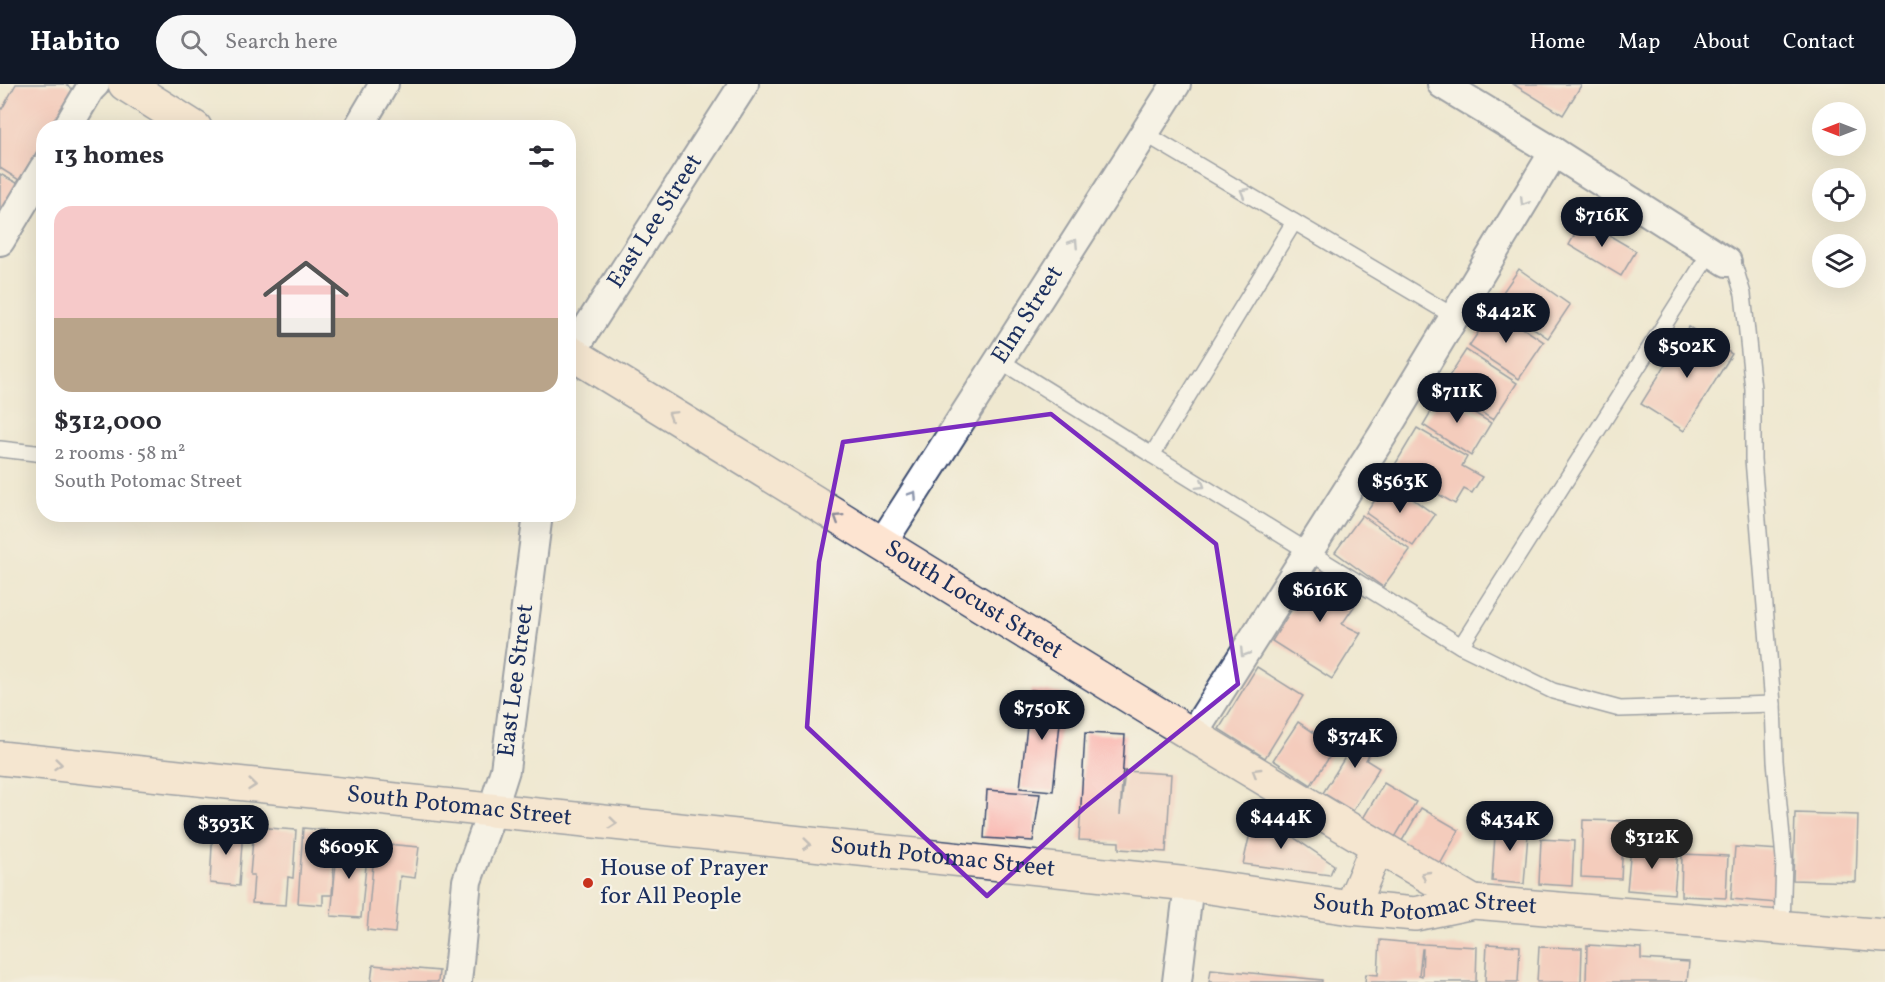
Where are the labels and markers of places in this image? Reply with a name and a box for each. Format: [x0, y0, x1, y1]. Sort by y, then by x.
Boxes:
pin: $716K [1560, 197, 1644, 248]
pin: $442K [1464, 293, 1548, 344]
pin: $502K [1645, 328, 1729, 379]
pin: $711K [1415, 373, 1499, 424]
pin: $563K [1358, 463, 1442, 514]
pin: $616K [1278, 572, 1362, 623]
pin: $750K [1000, 690, 1084, 741]
pin: $374K [1313, 718, 1397, 769]
pin: $444K [1239, 799, 1323, 850]
pin: $434K [1468, 801, 1552, 852]
pin: $393K [184, 805, 268, 856]
pin: $312K [1610, 819, 1694, 870]
pin: $609K [307, 829, 391, 880]
place label: House of Prayer for All People [600, 852, 768, 914]
marker: House of Prayer for All People [581, 876, 595, 890]

